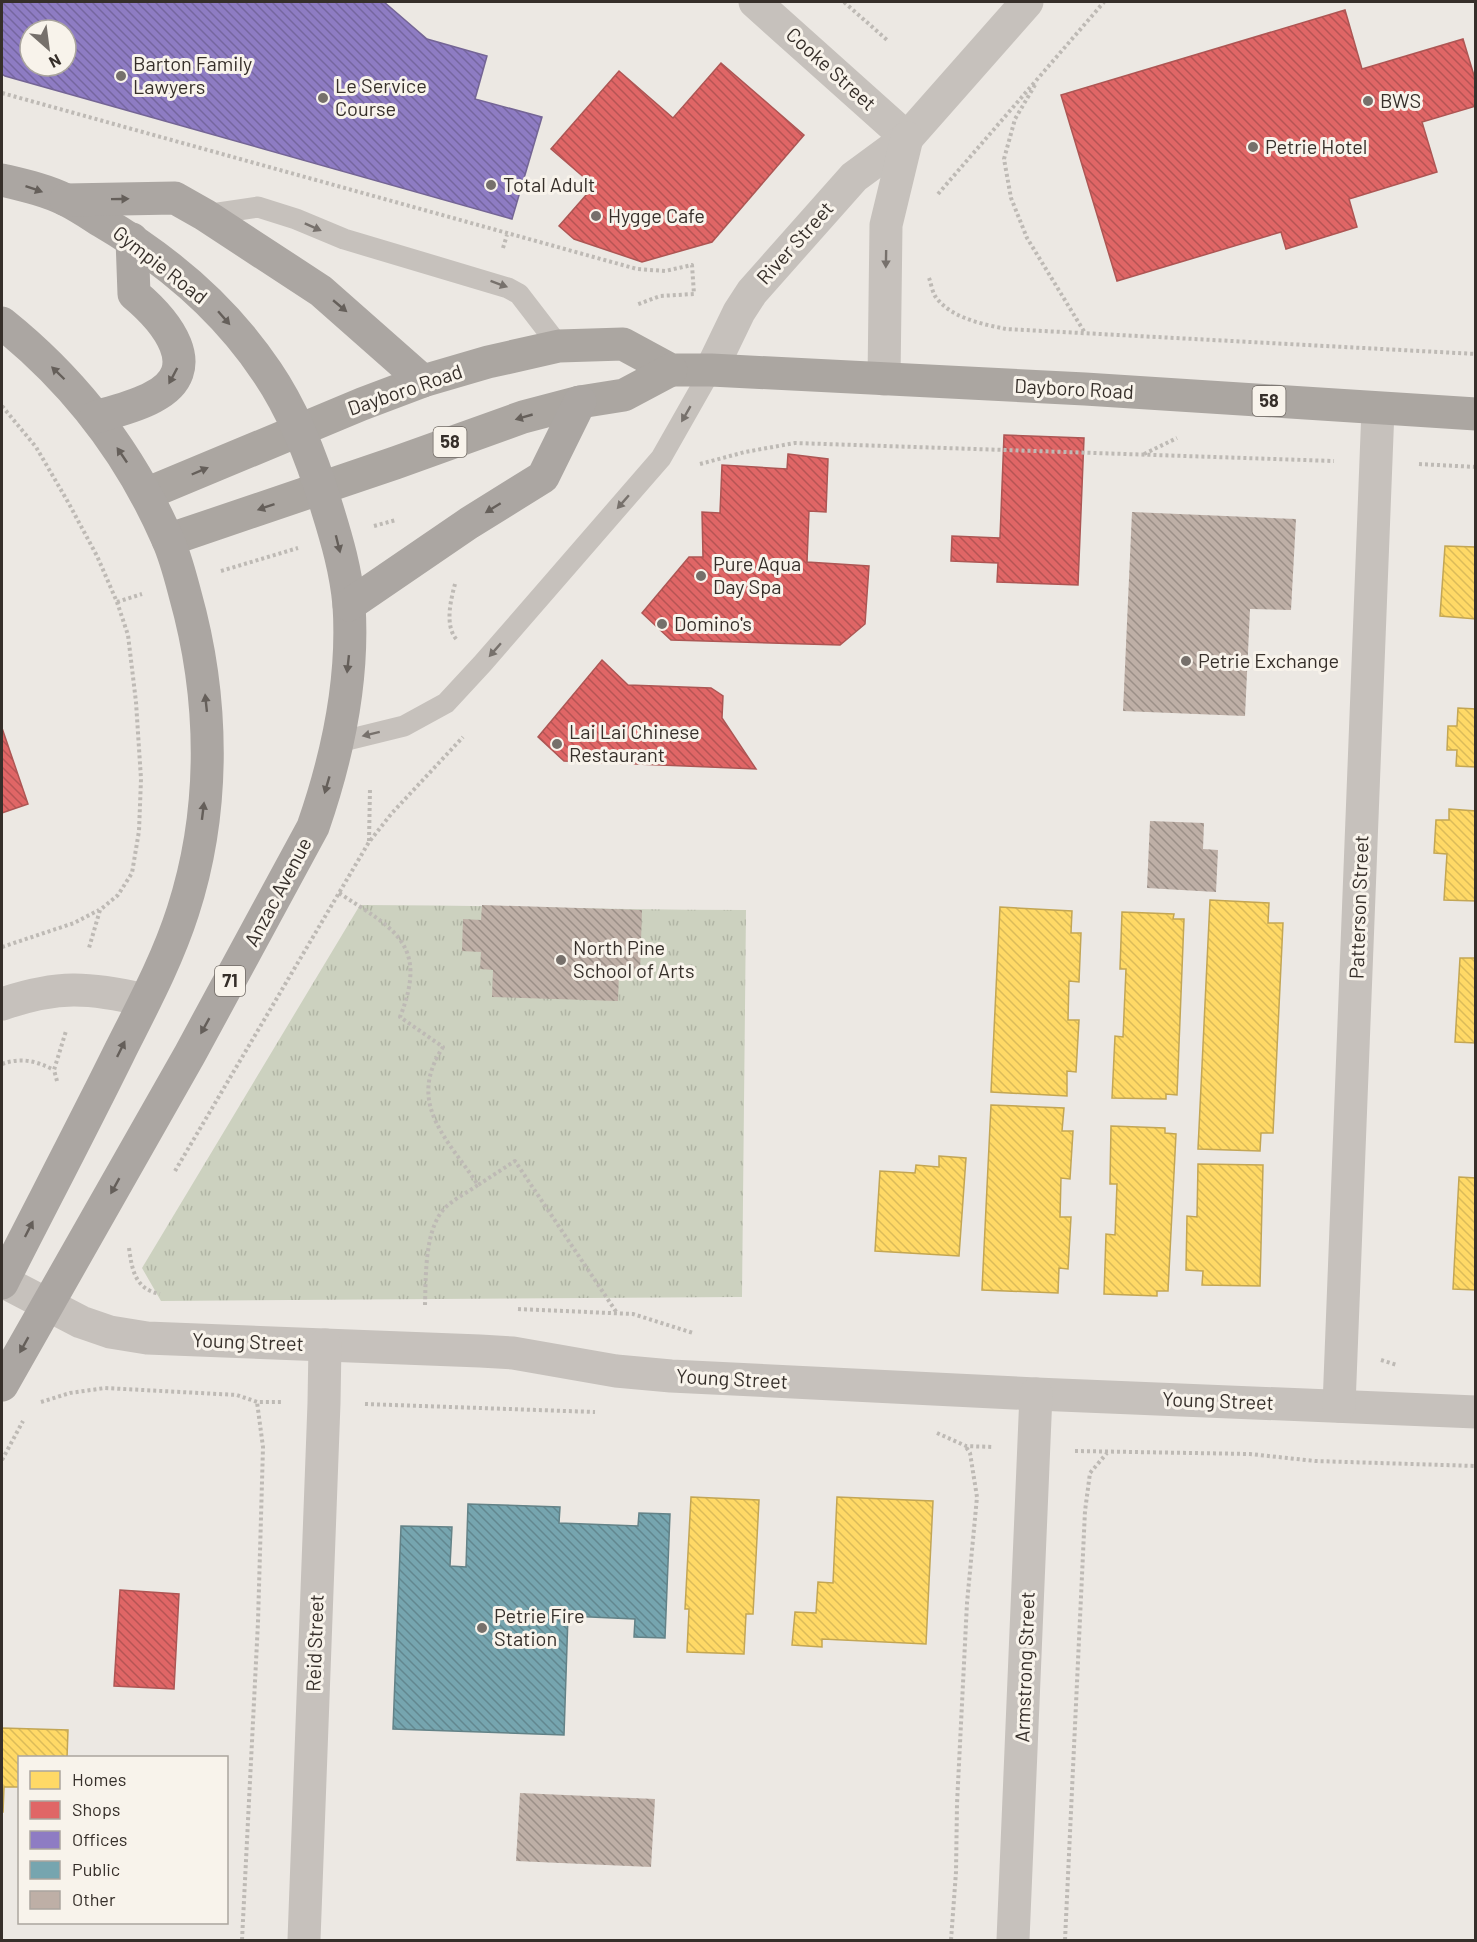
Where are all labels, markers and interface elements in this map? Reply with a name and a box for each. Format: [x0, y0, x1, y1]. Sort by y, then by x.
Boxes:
north arrow [18, 18, 78, 78]
street label: Cooke Street [782, 22, 882, 115]
text: N [46, 51, 64, 73]
place label: Barton Family Lawyers [133, 51, 252, 98]
marker: Barton Family Lawyers [114, 69, 128, 83]
place label: Le Service Course [335, 73, 427, 120]
place label: BWS [1380, 88, 1421, 112]
marker: Le Service Course [316, 91, 330, 105]
marker: BWS [1361, 94, 1375, 108]
place label: Petrie Hotel [1265, 134, 1367, 158]
marker: Petrie Hotel [1246, 140, 1260, 154]
place label: Total Adult [503, 172, 595, 196]
marker: Total Adult [484, 178, 498, 192]
one-way arrow [25, 184, 43, 194]
one-way arrow [111, 194, 130, 203]
street label: River Street [751, 196, 838, 289]
place label: Hygge Cafe [608, 203, 705, 227]
marker: Hygge Cafe [589, 209, 603, 223]
street label: Gympie Road [109, 220, 213, 308]
one-way arrow [304, 222, 322, 232]
one-way arrow [881, 250, 891, 269]
one-way arrow [490, 280, 508, 290]
one-way arrow [332, 300, 348, 313]
one-way arrow [217, 310, 230, 325]
street label: Dayboro Road [344, 358, 465, 420]
one-way arrow [50, 366, 65, 380]
one-way arrow [169, 367, 179, 385]
street label: Dayboro Road [1014, 373, 1134, 403]
road number: 58 [1252, 386, 1286, 416]
one-way arrow [681, 406, 691, 423]
one-way arrow [515, 413, 533, 422]
road number: 58 [434, 427, 466, 457]
one-way arrow [116, 447, 128, 463]
one-way arrow [191, 466, 209, 475]
one-way arrow [616, 494, 629, 510]
one-way arrow [257, 502, 275, 512]
one-way arrow [485, 502, 501, 513]
one-way arrow [334, 535, 344, 553]
place label: Pure Aqua Day Spa [713, 551, 801, 598]
marker: Pure Aqua Day Spa [694, 569, 708, 583]
place label: Domino's [674, 611, 752, 635]
marker: Domino's [655, 617, 669, 631]
one-way arrow [489, 642, 502, 657]
place label: Petrie Exchange [1198, 648, 1339, 672]
one-way arrow [343, 654, 353, 673]
marker: Petrie Exchange [1179, 654, 1193, 668]
one-way arrow [201, 693, 211, 712]
place label: Lai Lai Chinese Restaurant [569, 719, 700, 766]
one-way arrow [361, 730, 380, 739]
marker: Lai Lai Chinese Restaurant [550, 737, 564, 751]
one-way arrow [322, 776, 331, 794]
one-way arrow [199, 801, 208, 820]
street label: Anzac Avenue [238, 833, 316, 950]
street label: Patterson Street [1343, 835, 1373, 979]
place label: North Pine School of Arts [573, 935, 695, 982]
marker: North Pine School of Arts [554, 953, 568, 967]
road number: 71 [215, 966, 245, 996]
one-way arrow [200, 1017, 210, 1034]
one-way arrow [116, 1040, 126, 1058]
one-way arrow [110, 1178, 120, 1195]
one-way arrow [24, 1221, 33, 1238]
street label: Young Street [192, 1327, 304, 1355]
one-way arrow [19, 1337, 29, 1354]
street label: Young Street [676, 1363, 789, 1393]
street label: Young Street [1162, 1386, 1274, 1414]
street label: Armstrong Street [1009, 1591, 1039, 1743]
street label: Reid Street [300, 1594, 328, 1692]
place label: Petrie Fire Station [494, 1603, 585, 1650]
marker: Petrie Fire Station [475, 1621, 489, 1635]
legend [18, 1756, 228, 1924]
text: Homes [72, 1768, 126, 1790]
text: Shops [72, 1798, 121, 1820]
text: Offices [72, 1828, 128, 1850]
text: Public [72, 1858, 120, 1880]
text: Other [72, 1888, 116, 1910]

